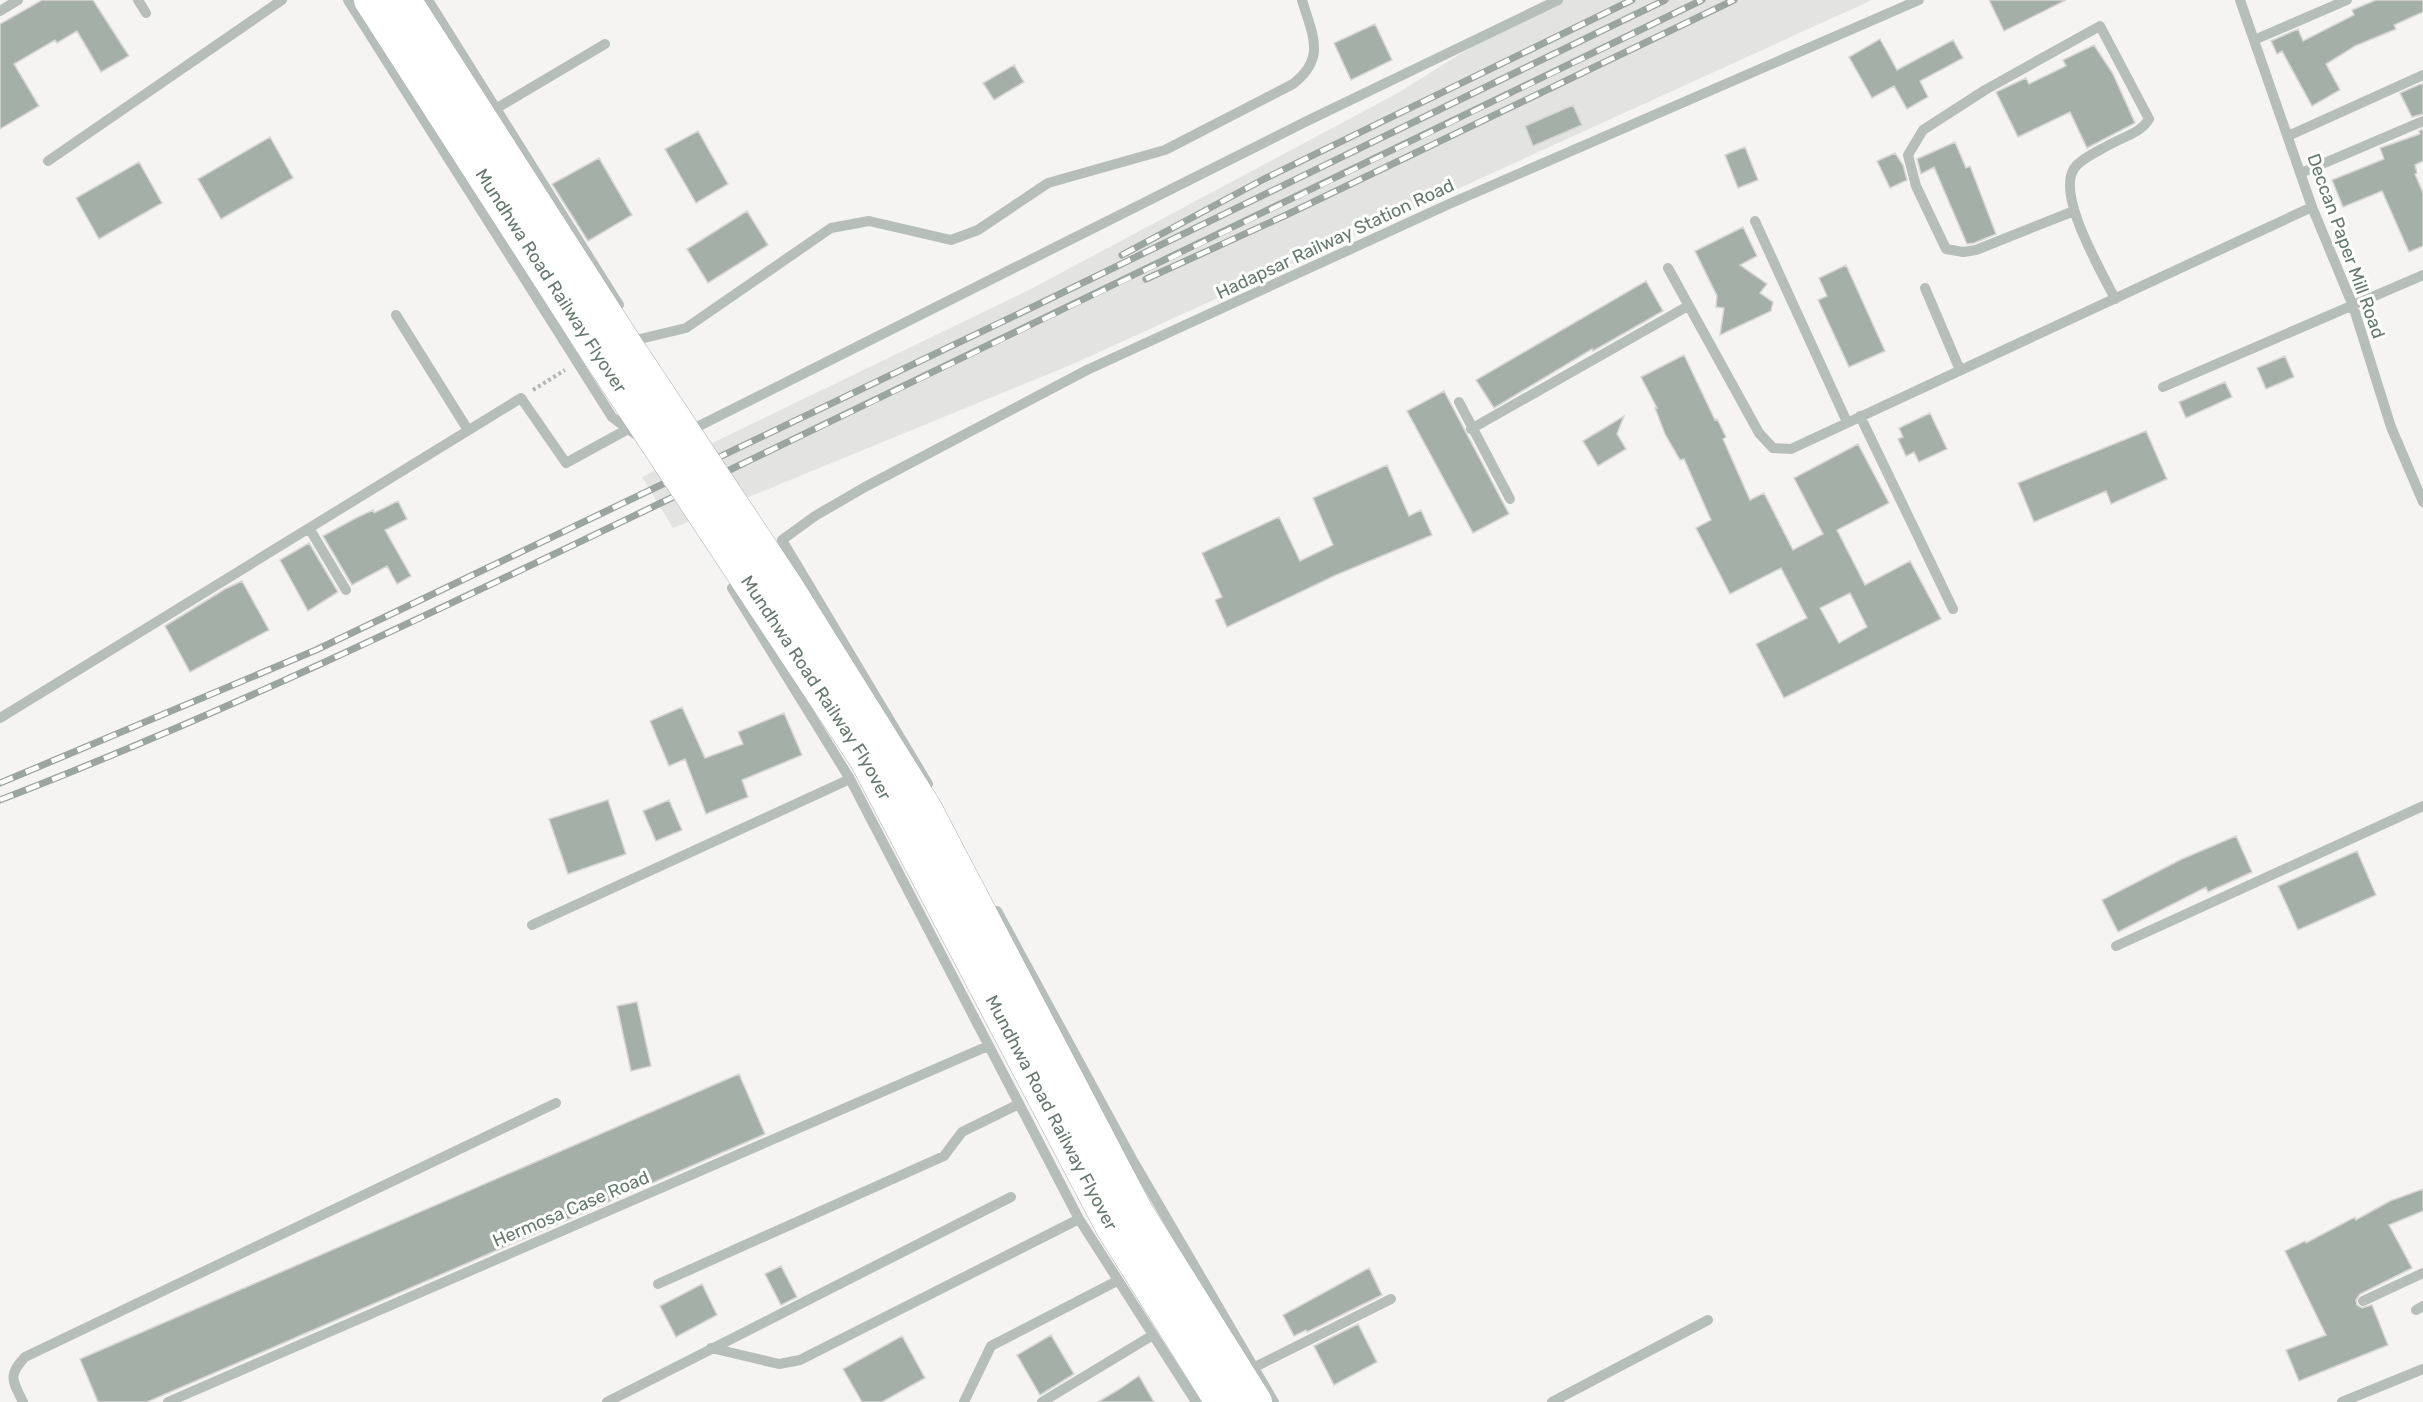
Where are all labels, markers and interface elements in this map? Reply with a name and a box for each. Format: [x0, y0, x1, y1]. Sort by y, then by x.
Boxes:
street label: Deccan Paper Mill Road [2302, 151, 2390, 341]
street label: Mundhwa Road Railway Flyover [470, 164, 631, 397]
street label: Hadapsar Railway Station Road [1212, 174, 1458, 304]
street label: Mundhwa Road Railway Flyover [736, 571, 896, 804]
street label: Mundhwa Road Railway Flyover [981, 991, 1122, 1234]
street label: Hermosa Case Road [489, 1166, 653, 1252]

